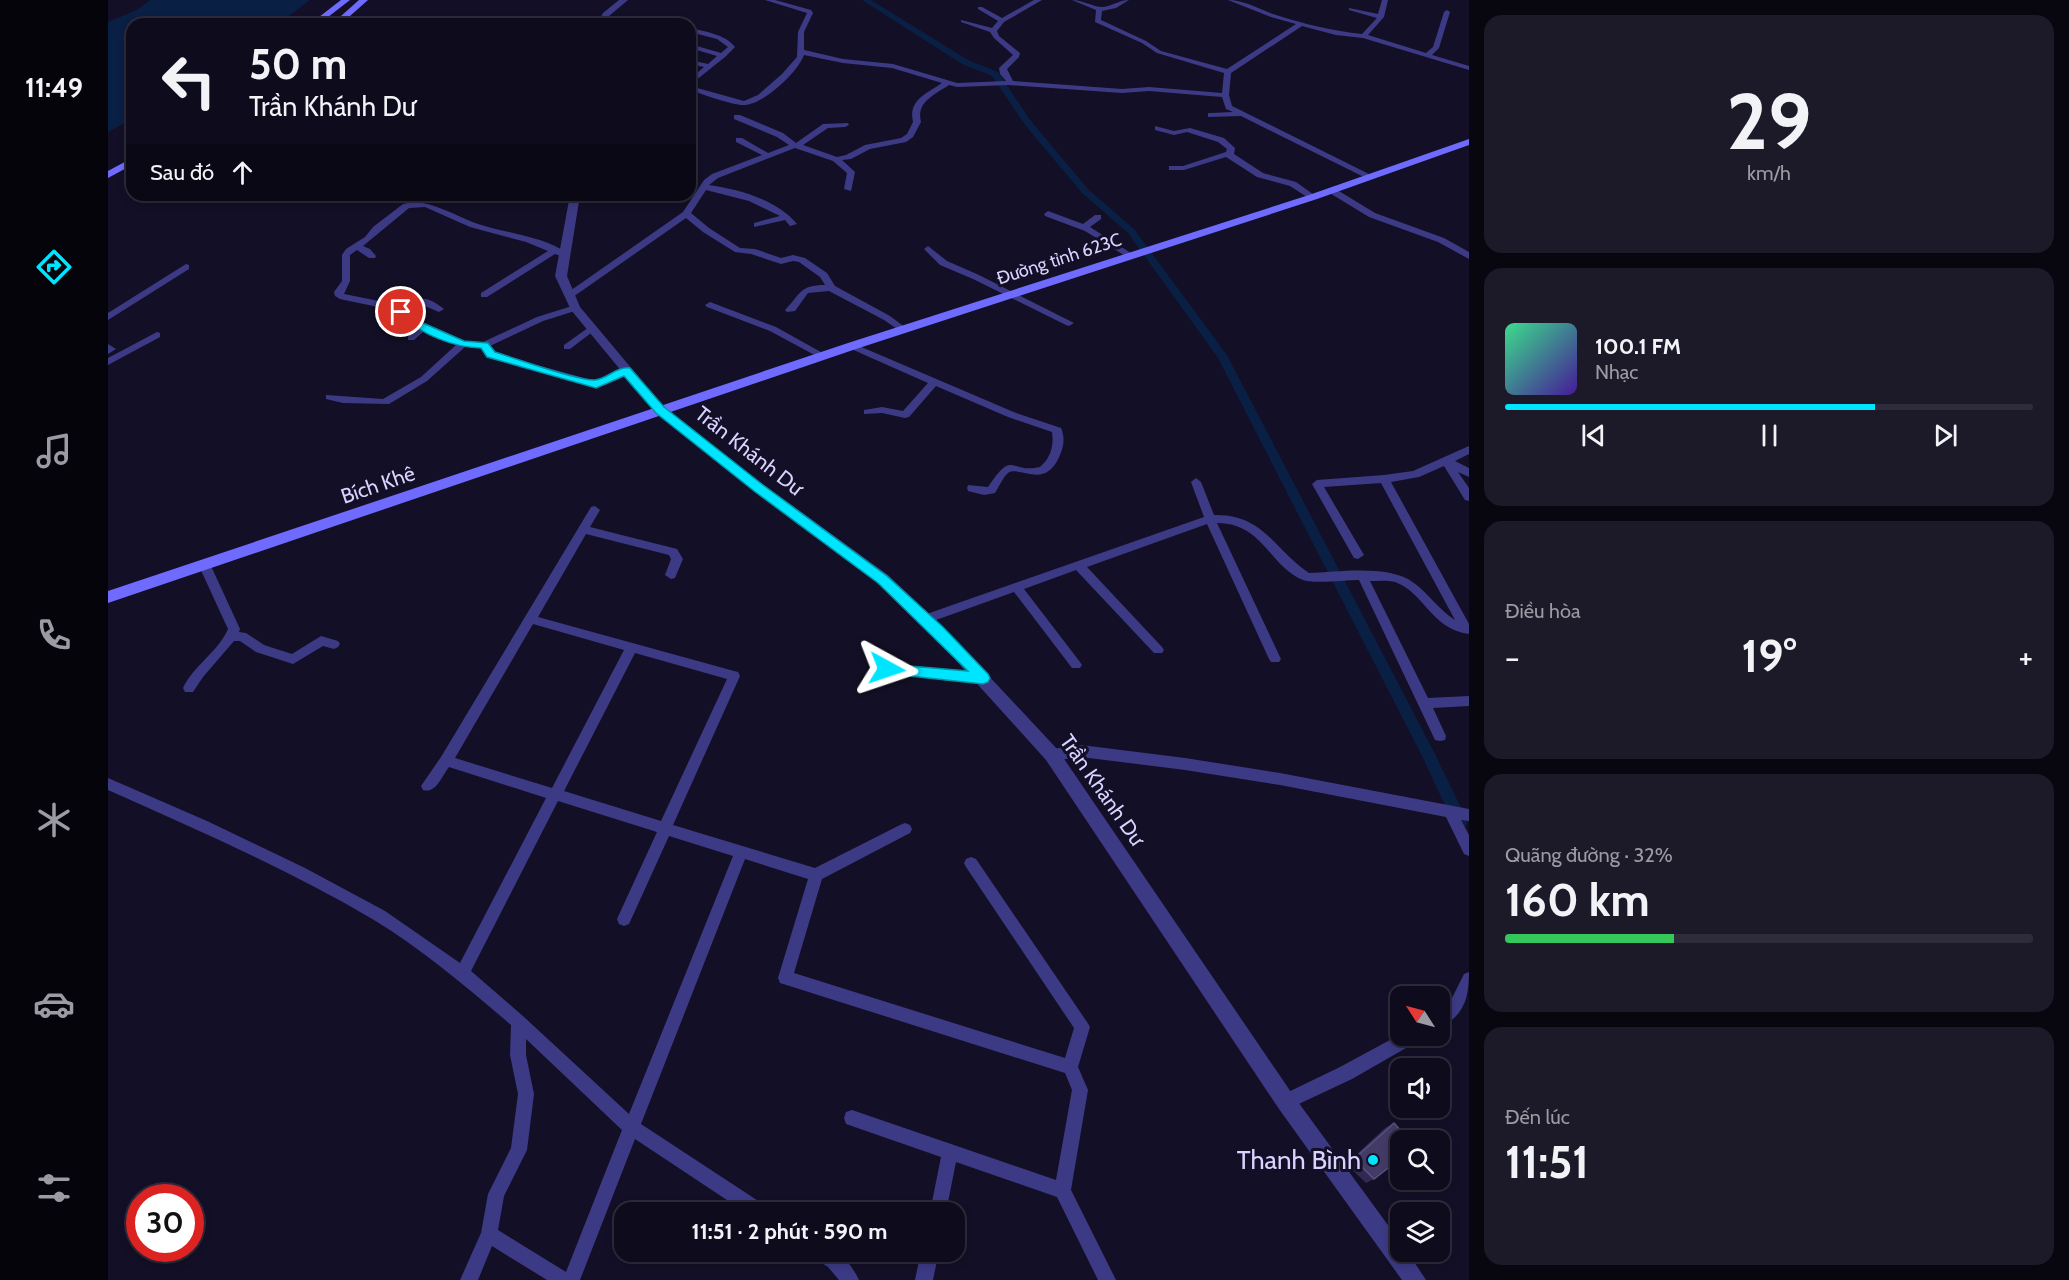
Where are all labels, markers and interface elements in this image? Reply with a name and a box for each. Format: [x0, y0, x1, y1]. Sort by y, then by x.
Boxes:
text: 50 m [249, 38, 347, 90]
icon: left [150, 42, 228, 120]
text: 11:49 [25, 71, 83, 104]
text: 29 [1726, 74, 1812, 169]
text: Trần Khánh Dư [249, 90, 416, 123]
icon: ahead [226, 156, 259, 189]
text: Sau đó [150, 159, 214, 186]
text: km/h [1747, 161, 1791, 185]
street label: Đường tỉnh 623C [994, 228, 1124, 290]
icon: directions [33, 246, 75, 288]
pin [375, 286, 426, 337]
icon: arrive [384, 295, 417, 328]
text: 100.1 FM [1595, 333, 1681, 360]
text: Nhạc [1595, 360, 1638, 384]
street label: Trần Khánh Dư [691, 401, 810, 502]
icon: previous [1577, 419, 1610, 452]
icon: pause [1753, 419, 1786, 452]
icon: next [1929, 419, 1962, 452]
icon: music [33, 430, 75, 472]
street label: Bích Khê [338, 460, 418, 509]
text: Điều hòa [1505, 599, 1580, 623]
icon: phone [33, 614, 75, 656]
text: 19° [1742, 629, 1796, 683]
position arrow [855, 637, 919, 701]
text: − [1505, 637, 1520, 677]
text: + [2018, 637, 2033, 677]
street label: Trần Khánh Dư [1055, 729, 1151, 852]
icon: climate [33, 799, 75, 841]
text: Quãng đường · 32% [1505, 843, 1673, 867]
text: 160 km [1505, 873, 1650, 927]
icon: car [33, 983, 75, 1025]
north arrow [1390, 986, 1450, 1046]
map controls [1390, 986, 1450, 1262]
button: sound [1390, 1058, 1450, 1118]
text: Đến lúc [1505, 1105, 1570, 1129]
button: search [1390, 1130, 1450, 1190]
text: 11:51 [1505, 1135, 1589, 1189]
place label: Thanh Bình [1237, 1144, 1361, 1176]
marker: Thanh Bình [1366, 1153, 1380, 1167]
icon: filters [33, 1167, 75, 1209]
speed limit sign: 30 [126, 1184, 204, 1262]
button: layers [1390, 1202, 1450, 1262]
text: 11:51 · 2 phút · 590 m [692, 1218, 887, 1245]

